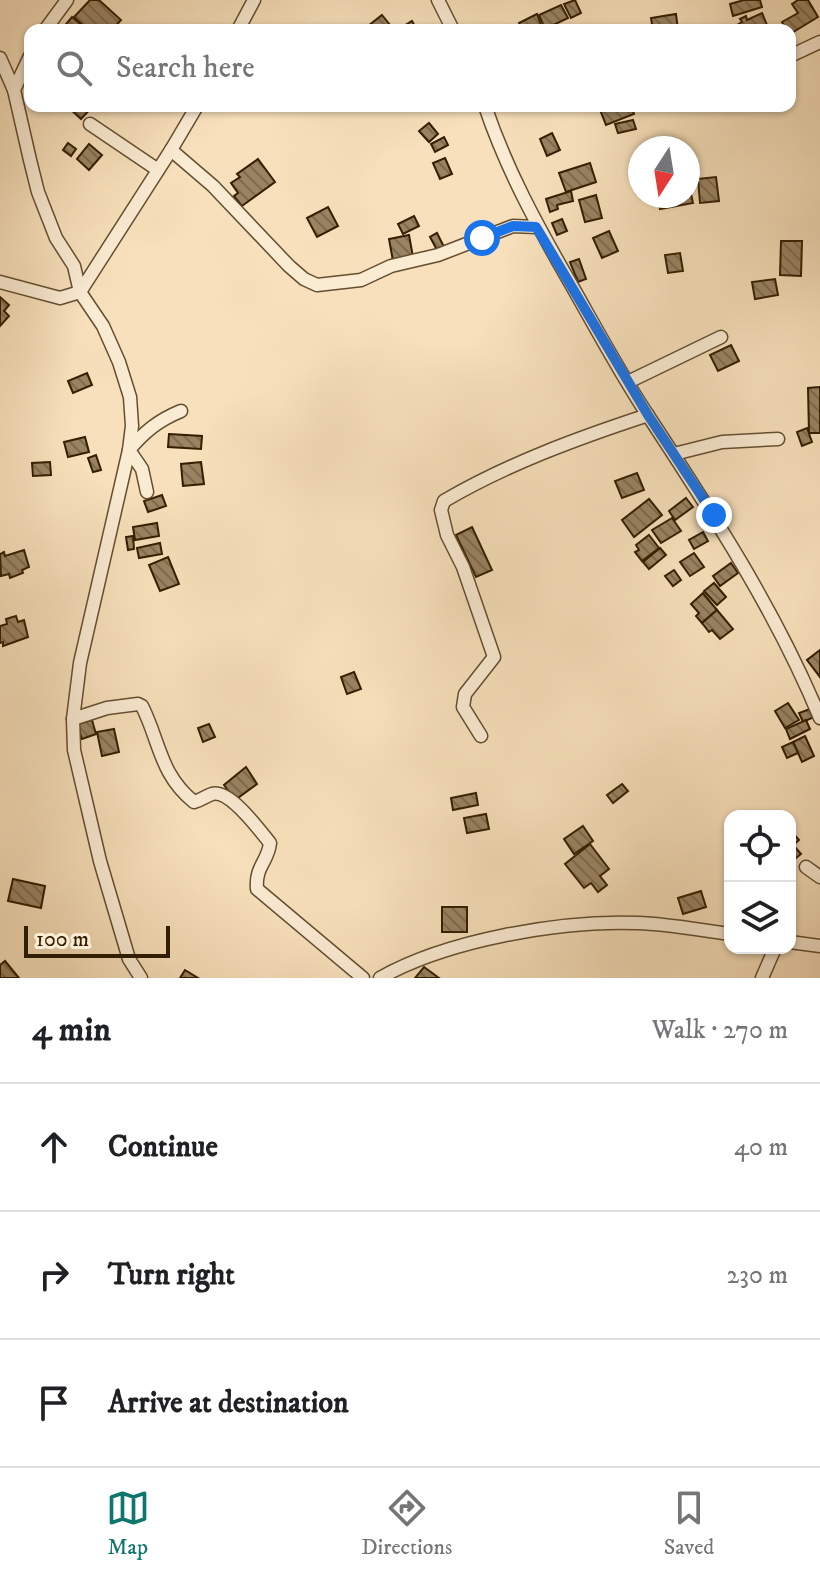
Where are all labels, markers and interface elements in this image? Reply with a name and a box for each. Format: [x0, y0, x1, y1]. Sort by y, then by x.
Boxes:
search box [24, 24, 796, 112]
icon: search [52, 46, 96, 90]
text: Search here [116, 50, 255, 87]
north arrow [628, 136, 700, 208]
route start [464, 220, 500, 256]
route end [696, 497, 732, 533]
map controls [724, 810, 796, 954]
button: locate [724, 810, 796, 882]
button: layers [724, 882, 796, 954]
scale bar [24, 922, 170, 958]
text: 100 m [36, 926, 89, 953]
text: 4 min [32, 1009, 111, 1051]
text: Walk · 270 m [652, 1014, 788, 1047]
icon: ahead [32, 1125, 76, 1169]
text: Continue [108, 1129, 218, 1166]
text: 40 m [734, 1131, 788, 1164]
icon: right [32, 1253, 76, 1297]
text: Turn right [108, 1257, 235, 1294]
text: 230 m [726, 1259, 788, 1292]
icon: arrive [32, 1381, 76, 1425]
text: Arrive at destination [108, 1385, 349, 1422]
tab: Map [106, 1486, 150, 1561]
tab: Directions [361, 1486, 452, 1561]
tab: Saved [664, 1486, 714, 1561]

